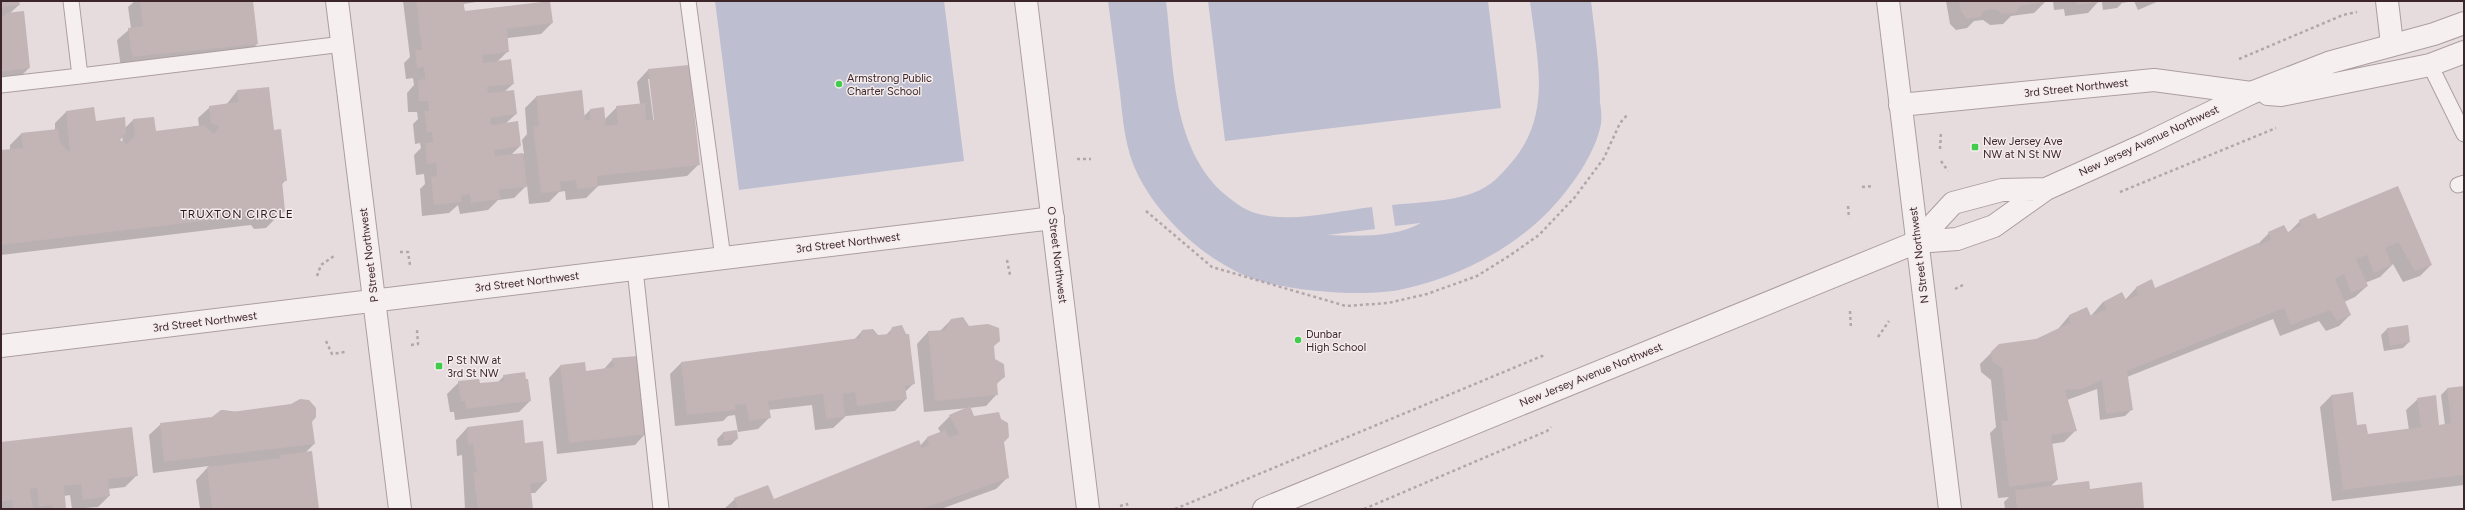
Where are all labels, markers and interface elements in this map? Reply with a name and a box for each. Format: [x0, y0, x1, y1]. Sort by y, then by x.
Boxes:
place label: Armstrong Public Charter School [847, 72, 932, 98]
street label: 3rd Street Northwest [2023, 76, 2129, 100]
marker: Armstrong Public Charter School [834, 79, 844, 89]
street label: New Jersey Avenue Northwest [2077, 103, 2221, 179]
place label: New Jersey Ave NW at N St NW [1983, 135, 2063, 161]
marker: New Jersey Ave NW at N St NW [1970, 142, 1980, 152]
street label: O Street Northwest [1045, 206, 1069, 304]
street label: N Street Northwest [1907, 206, 1931, 304]
district label: TRUXTON CIRCLE [180, 207, 294, 221]
street label: P Street Northwest [357, 207, 381, 303]
street label: 3rd Street Northwest [795, 230, 901, 256]
street label: 3rd Street Northwest [474, 269, 580, 295]
street label: 3rd Street Northwest [152, 309, 258, 335]
place label: Dunbar High School [1306, 328, 1366, 354]
marker: Dunbar High School [1293, 335, 1303, 345]
street label: New Jersey Avenue Northwest [1518, 340, 1664, 410]
place label: P St NW at 3rd St NW [447, 354, 501, 380]
marker: P St NW at 3rd St NW [434, 361, 444, 371]

